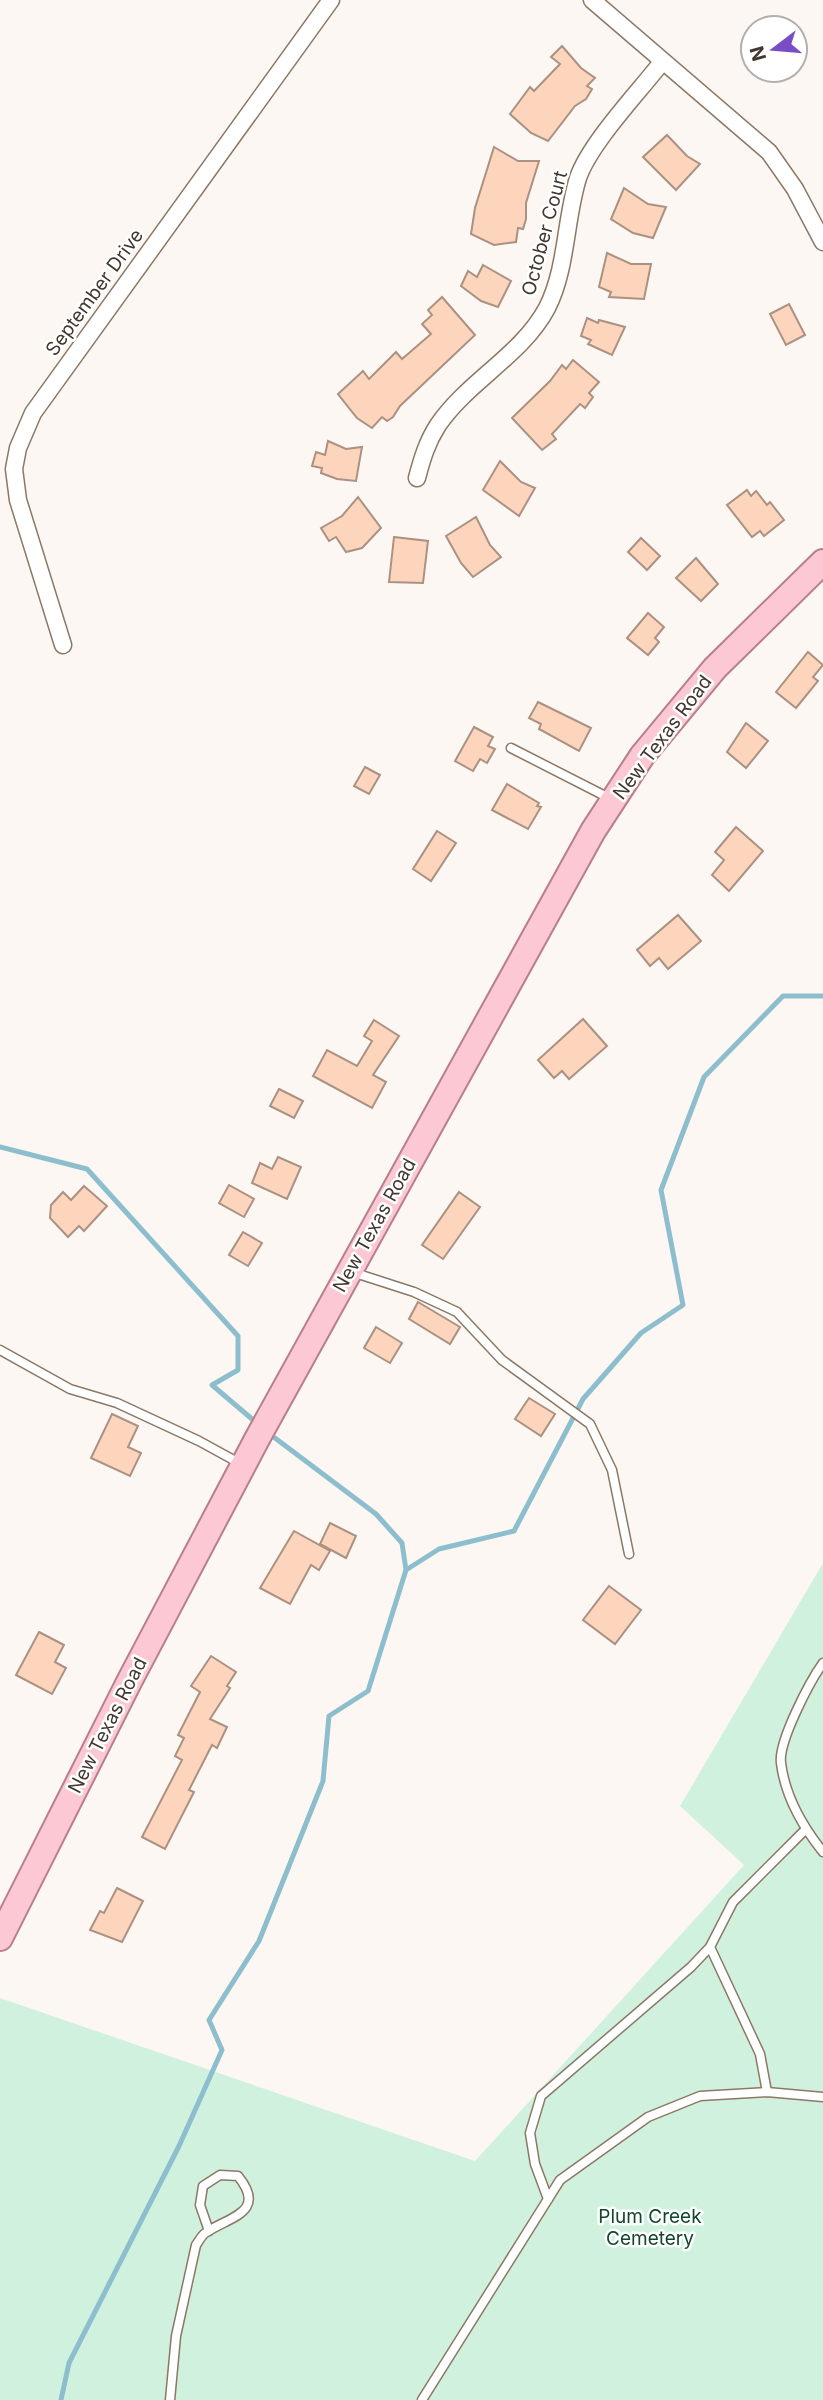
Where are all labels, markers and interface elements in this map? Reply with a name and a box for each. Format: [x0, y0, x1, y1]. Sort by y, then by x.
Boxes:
north arrow [739, 14, 809, 84]
text: N [745, 43, 771, 64]
street label: October Court [517, 168, 572, 298]
street label: September Drive [41, 224, 148, 360]
street label: New Texas Road [608, 671, 717, 804]
street label: New Texas Road [328, 1154, 421, 1296]
street label: New Texas Road [63, 1653, 152, 1797]
park label: Plum Creek Cemetery [598, 2205, 702, 2250]

